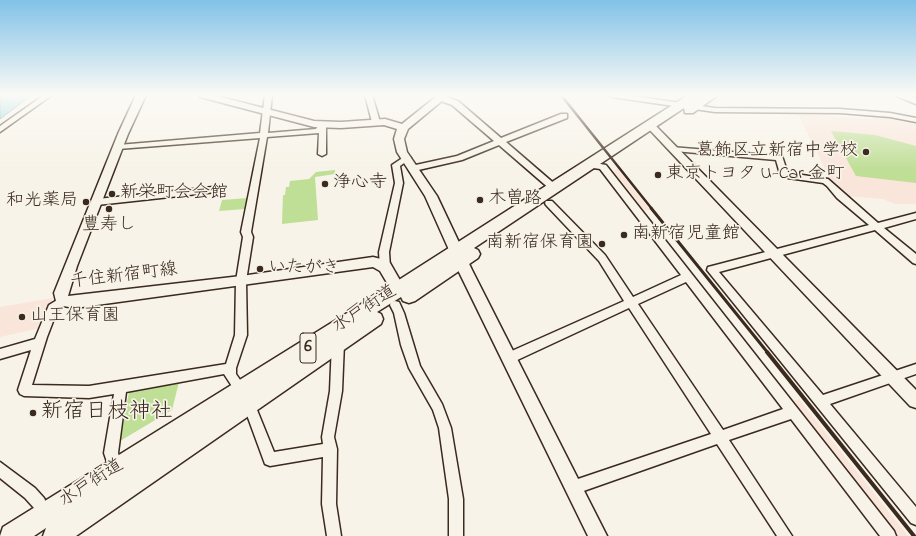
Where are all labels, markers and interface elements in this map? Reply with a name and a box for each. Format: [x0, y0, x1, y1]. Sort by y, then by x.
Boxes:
place label: 葛飾区立新宿中学校 [696, 141, 858, 163]
marker: 葛飾区立新宿中学校 [861, 147, 871, 157]
place label: 東京トヨタ U-Car 金町 [666, 164, 844, 186]
marker: 東京トヨタ U-Car 金町 [653, 170, 663, 180]
place label: 浄心寺 [333, 173, 387, 195]
marker: 浄心寺 [320, 179, 330, 189]
place label: 新栄町会会館 [120, 183, 228, 205]
marker: 新栄町会会館 [107, 189, 117, 199]
place label: 木曽路 [488, 189, 542, 211]
place label: 和光薬局 [6, 191, 78, 213]
marker: 木曽路 [475, 195, 485, 205]
marker: 和光薬局 [81, 197, 91, 207]
marker: 豊寿し [104, 204, 114, 214]
place label: 豊寿し [82, 215, 136, 237]
place label: 南新宿児童館 [632, 224, 740, 246]
marker: 南新宿児童館 [619, 230, 629, 240]
place label: 南新宿保育園 [486, 233, 594, 255]
marker: 南新宿保育園 [597, 239, 607, 249]
place label: いたがき [268, 258, 340, 280]
street label: 千住新宿町線 [69, 260, 179, 294]
marker: いたがき [255, 264, 265, 274]
street label: 水戸街道 [329, 281, 401, 339]
place label: 山王保育園 [30, 306, 120, 328]
marker: 山王保育園 [17, 312, 27, 322]
road number: 6 [300, 333, 316, 363]
place label: 新宿日枝神社 [41, 400, 173, 426]
marker: 新宿日枝神社 [28, 408, 38, 418]
street label: 水戸街道 [56, 455, 128, 513]

